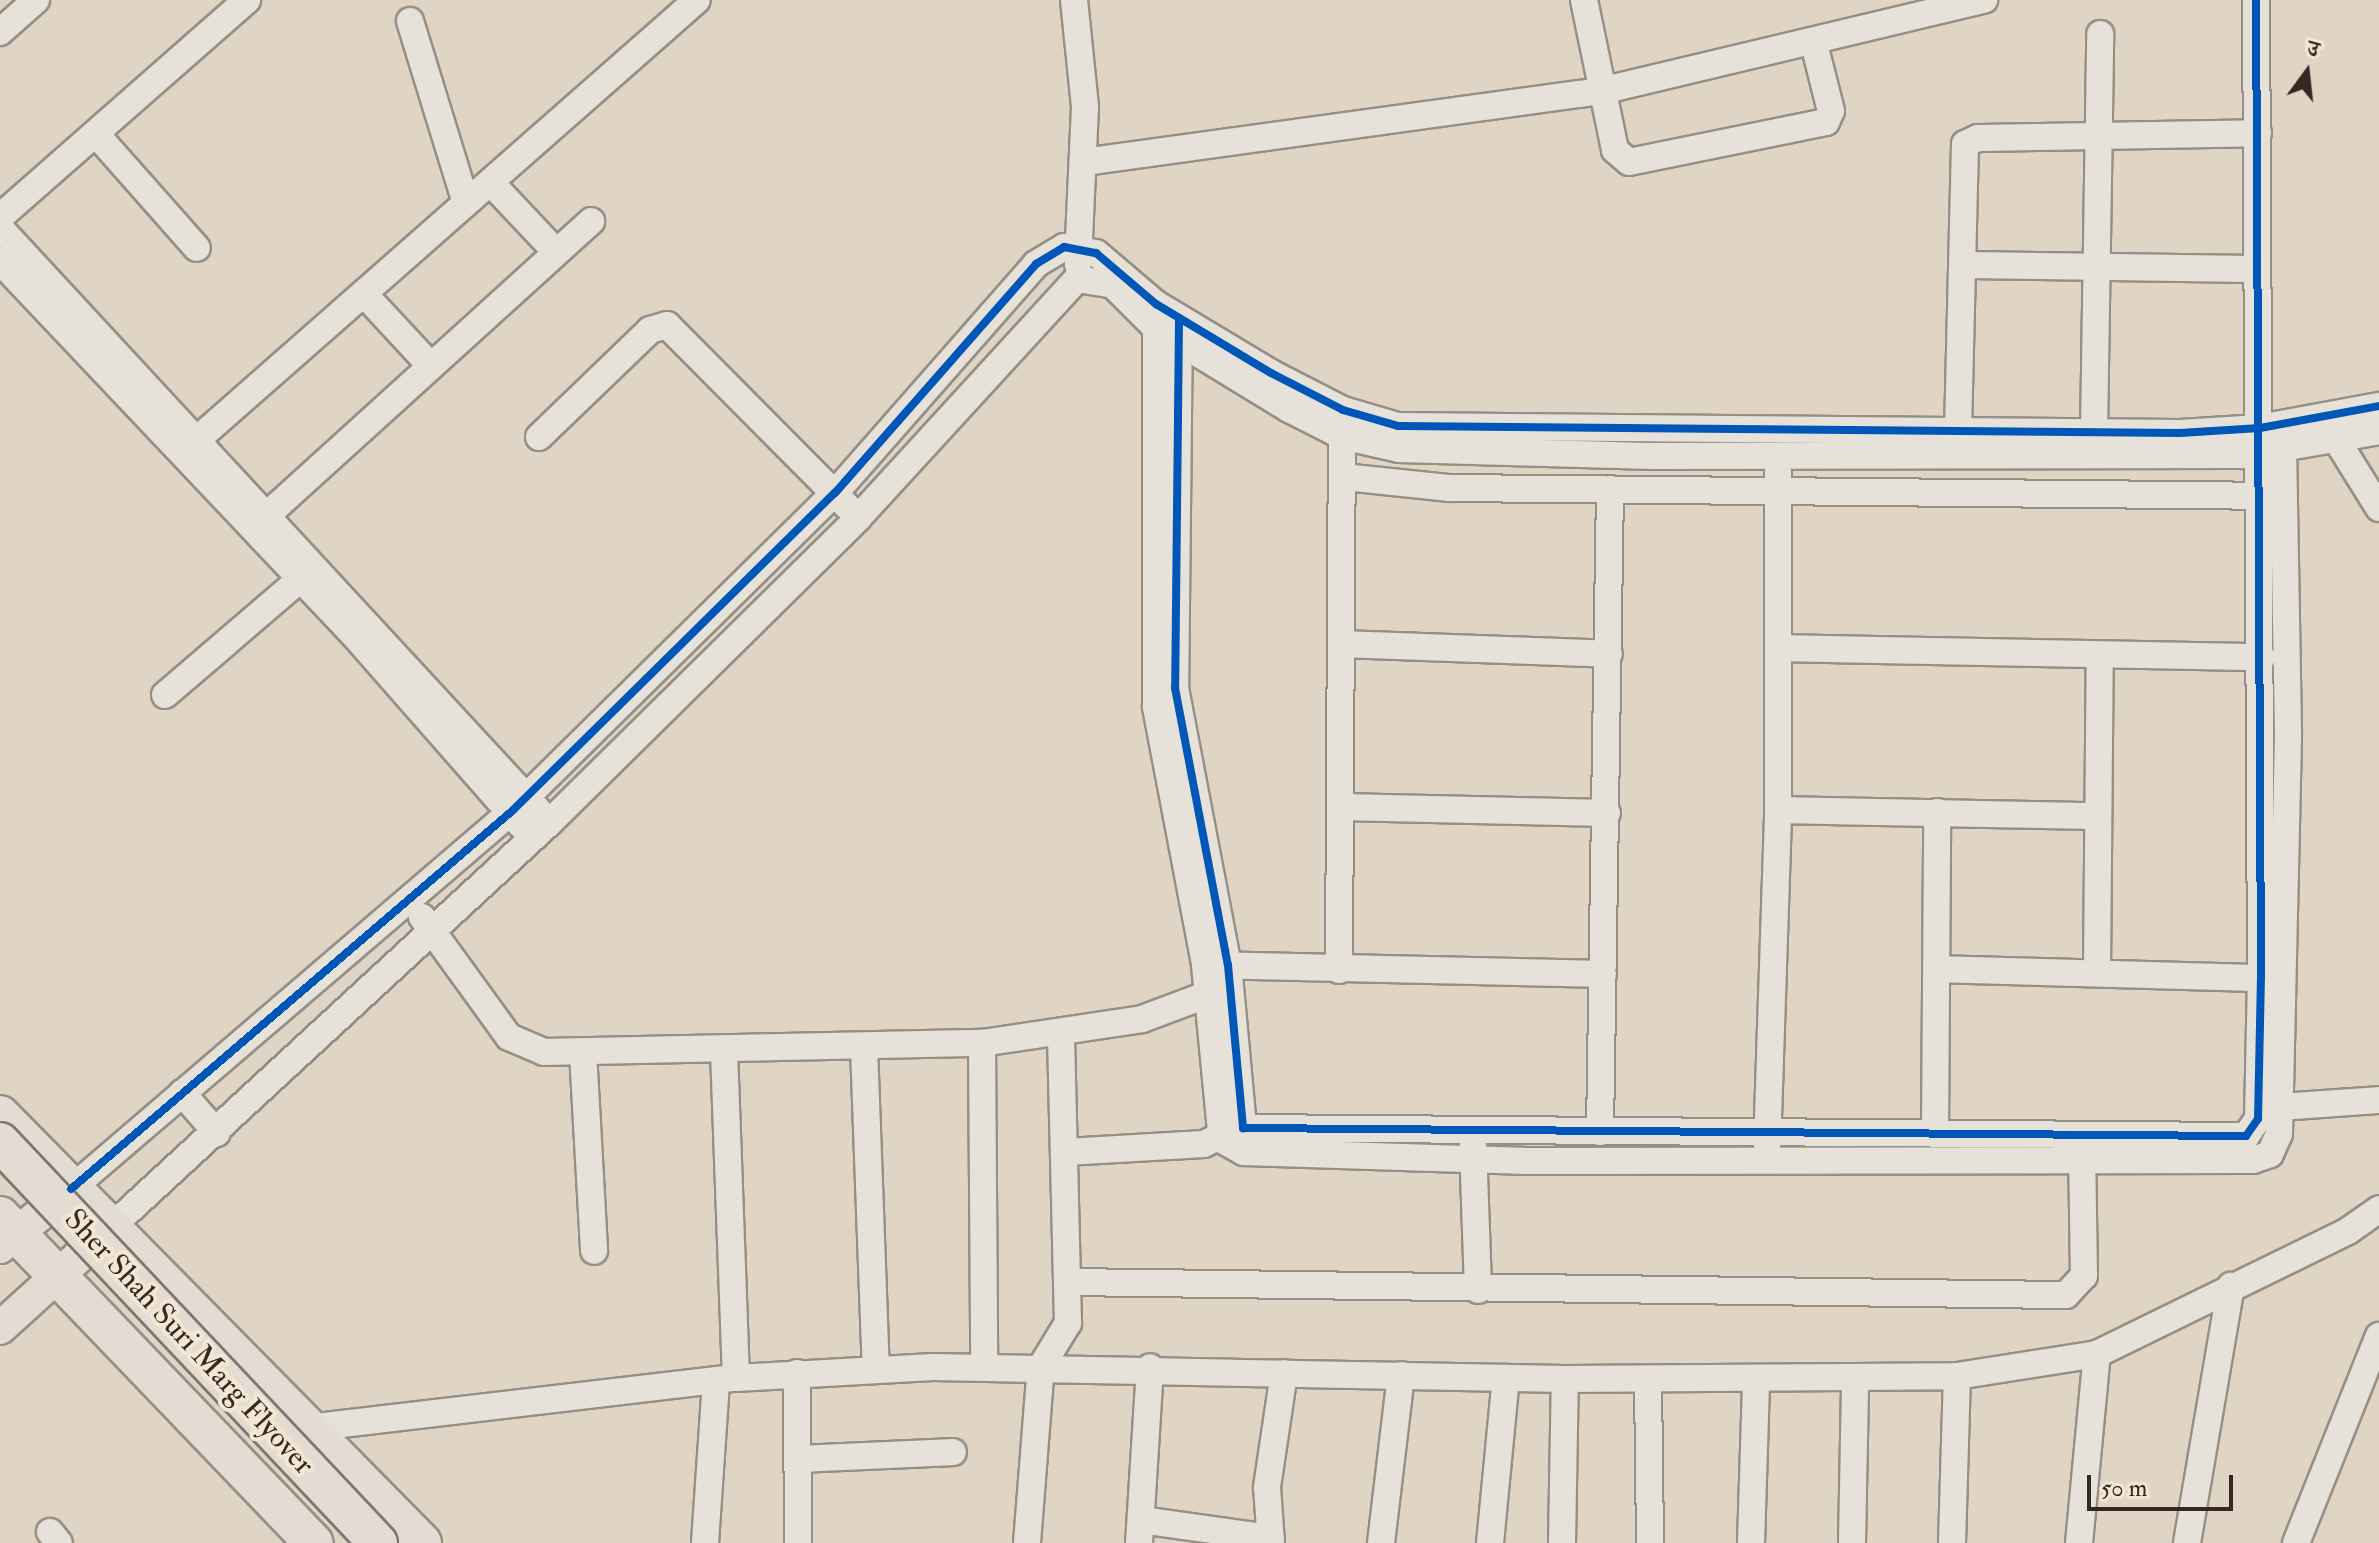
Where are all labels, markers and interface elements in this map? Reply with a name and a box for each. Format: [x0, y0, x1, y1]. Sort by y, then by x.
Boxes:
north arrow [2267, 32, 2347, 112]
text: उ [2304, 34, 2322, 64]
street label: Sher Shah Suri Marg Flyover [56, 1202, 322, 1482]
scale bar [2091, 1459, 2237, 1509]
text: 50 m [2101, 1473, 2147, 1504]

